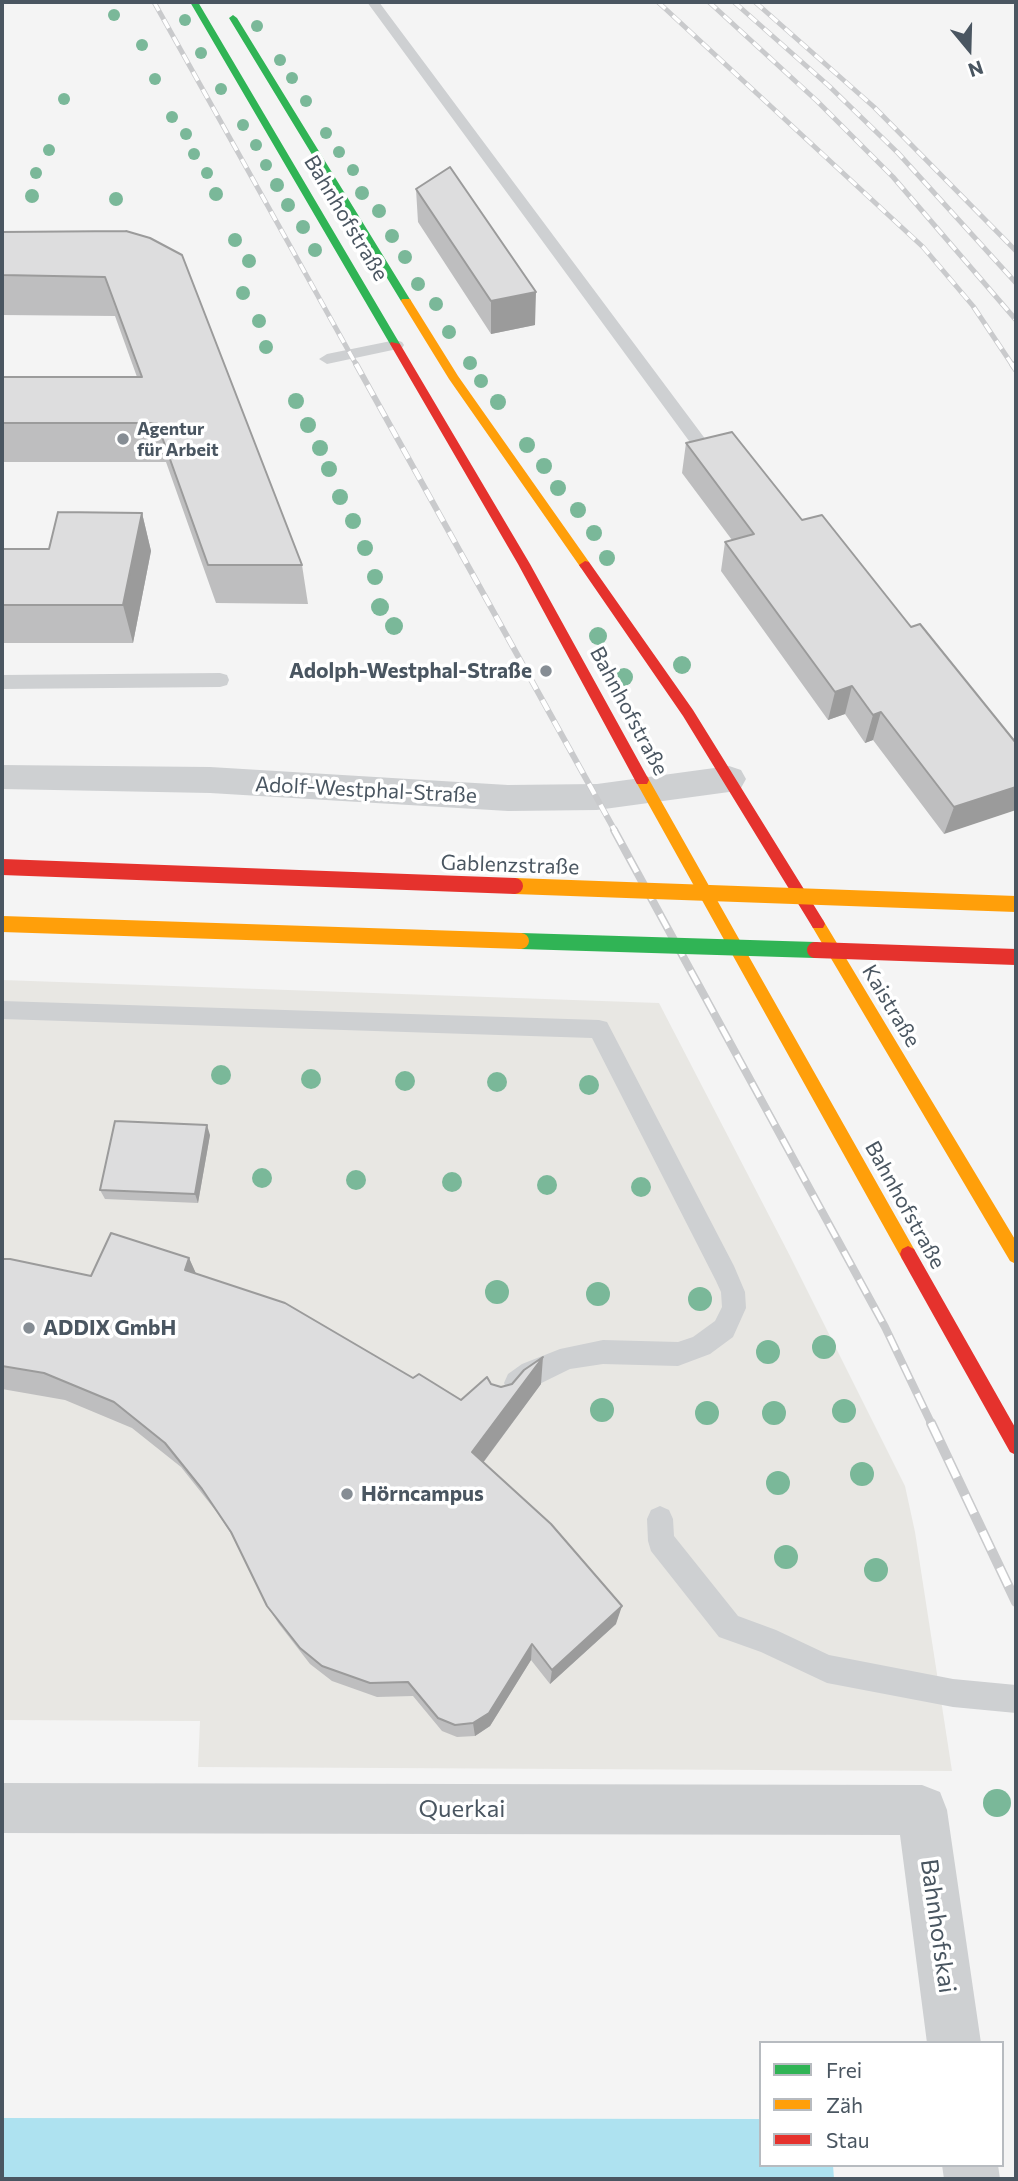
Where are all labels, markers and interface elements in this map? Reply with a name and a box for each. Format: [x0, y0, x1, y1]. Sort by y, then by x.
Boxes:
north arrow [934, 14, 1004, 84]
text: N [966, 56, 986, 83]
street label: Bahnhofstraße [299, 151, 393, 285]
place label: Agentur für Arbeit [137, 418, 219, 460]
marker: Agentur für Arbeit [115, 431, 131, 447]
street label: Bahnhofstraße [585, 642, 673, 780]
place label: Adolph-Westphal-Straße [289, 658, 532, 684]
marker: Adolph-Westphal-Straße [538, 663, 554, 679]
street label: Adolf-Westphal-Straße [254, 772, 478, 808]
street label: Gablenzstraße [440, 850, 580, 880]
street label: Kaistraße [857, 960, 925, 1052]
street label: Bahnhofstraße [860, 1137, 950, 1273]
place label: ADDIX GmbH [43, 1315, 176, 1341]
marker: ADDIX GmbH [21, 1320, 37, 1336]
place label: Hörncampus [361, 1481, 484, 1507]
marker: Hörncampus [339, 1486, 355, 1502]
street label: Querkai [419, 1795, 505, 1823]
street label: Bahnhofskai [914, 1857, 962, 1995]
legend [759, 2041, 1004, 2167]
text: Frei [826, 2057, 862, 2082]
text: Zäh [826, 2092, 863, 2117]
text: Stau [826, 2127, 869, 2152]

